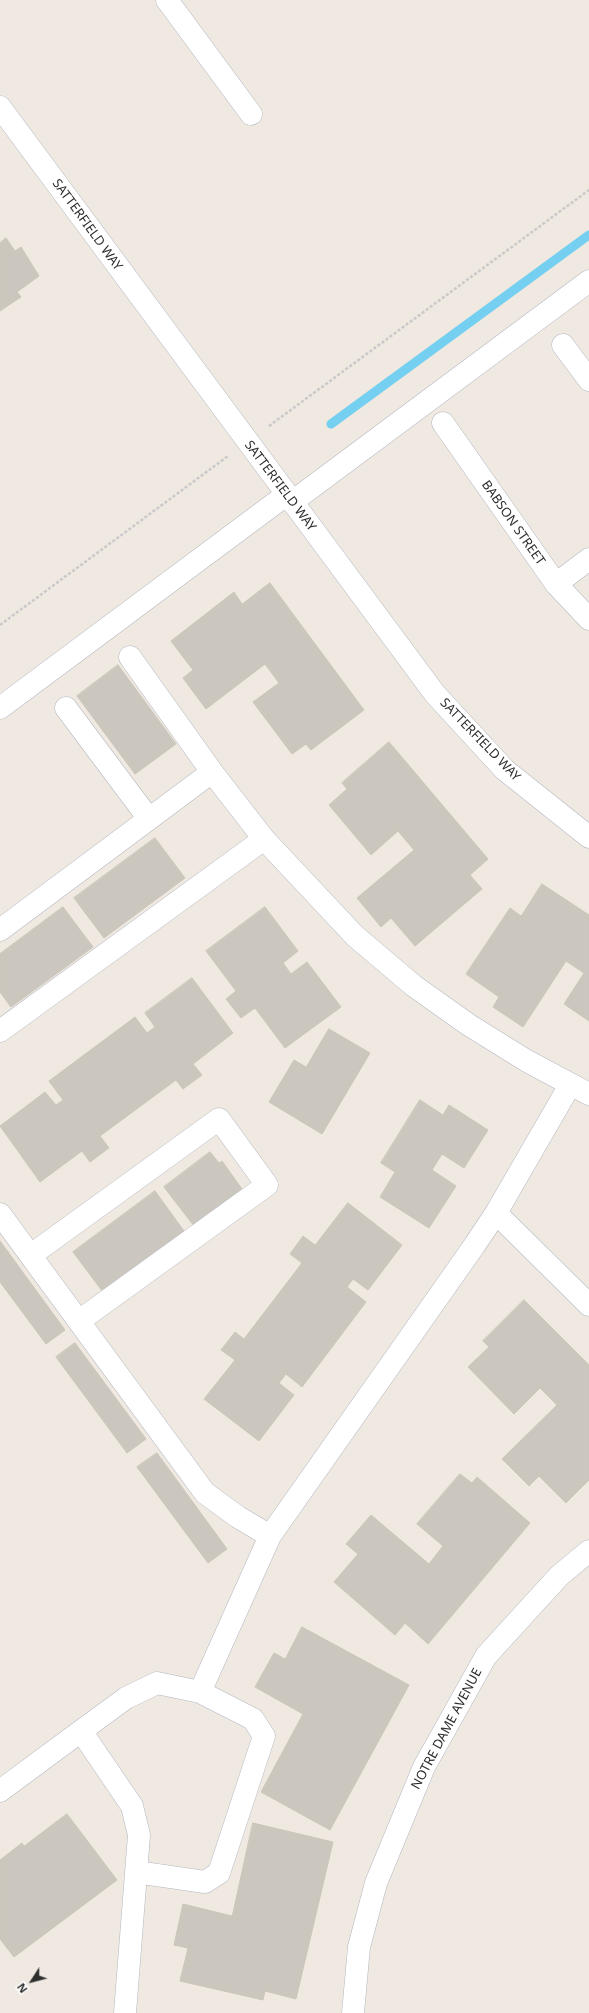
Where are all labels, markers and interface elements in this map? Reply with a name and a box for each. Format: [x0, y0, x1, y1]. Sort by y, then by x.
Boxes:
street label: SATTERFIELD WAY [49, 176, 125, 274]
street label: SATTERFIELD WAY [241, 438, 319, 534]
street label: BABSON STREET [478, 478, 548, 568]
street label: SATTERFIELD WAY [437, 695, 523, 785]
street label: NOTRE DAME AVENUE [408, 1666, 486, 1792]
north arrow [12, 1961, 52, 2001]
text: N [13, 1980, 31, 1996]

